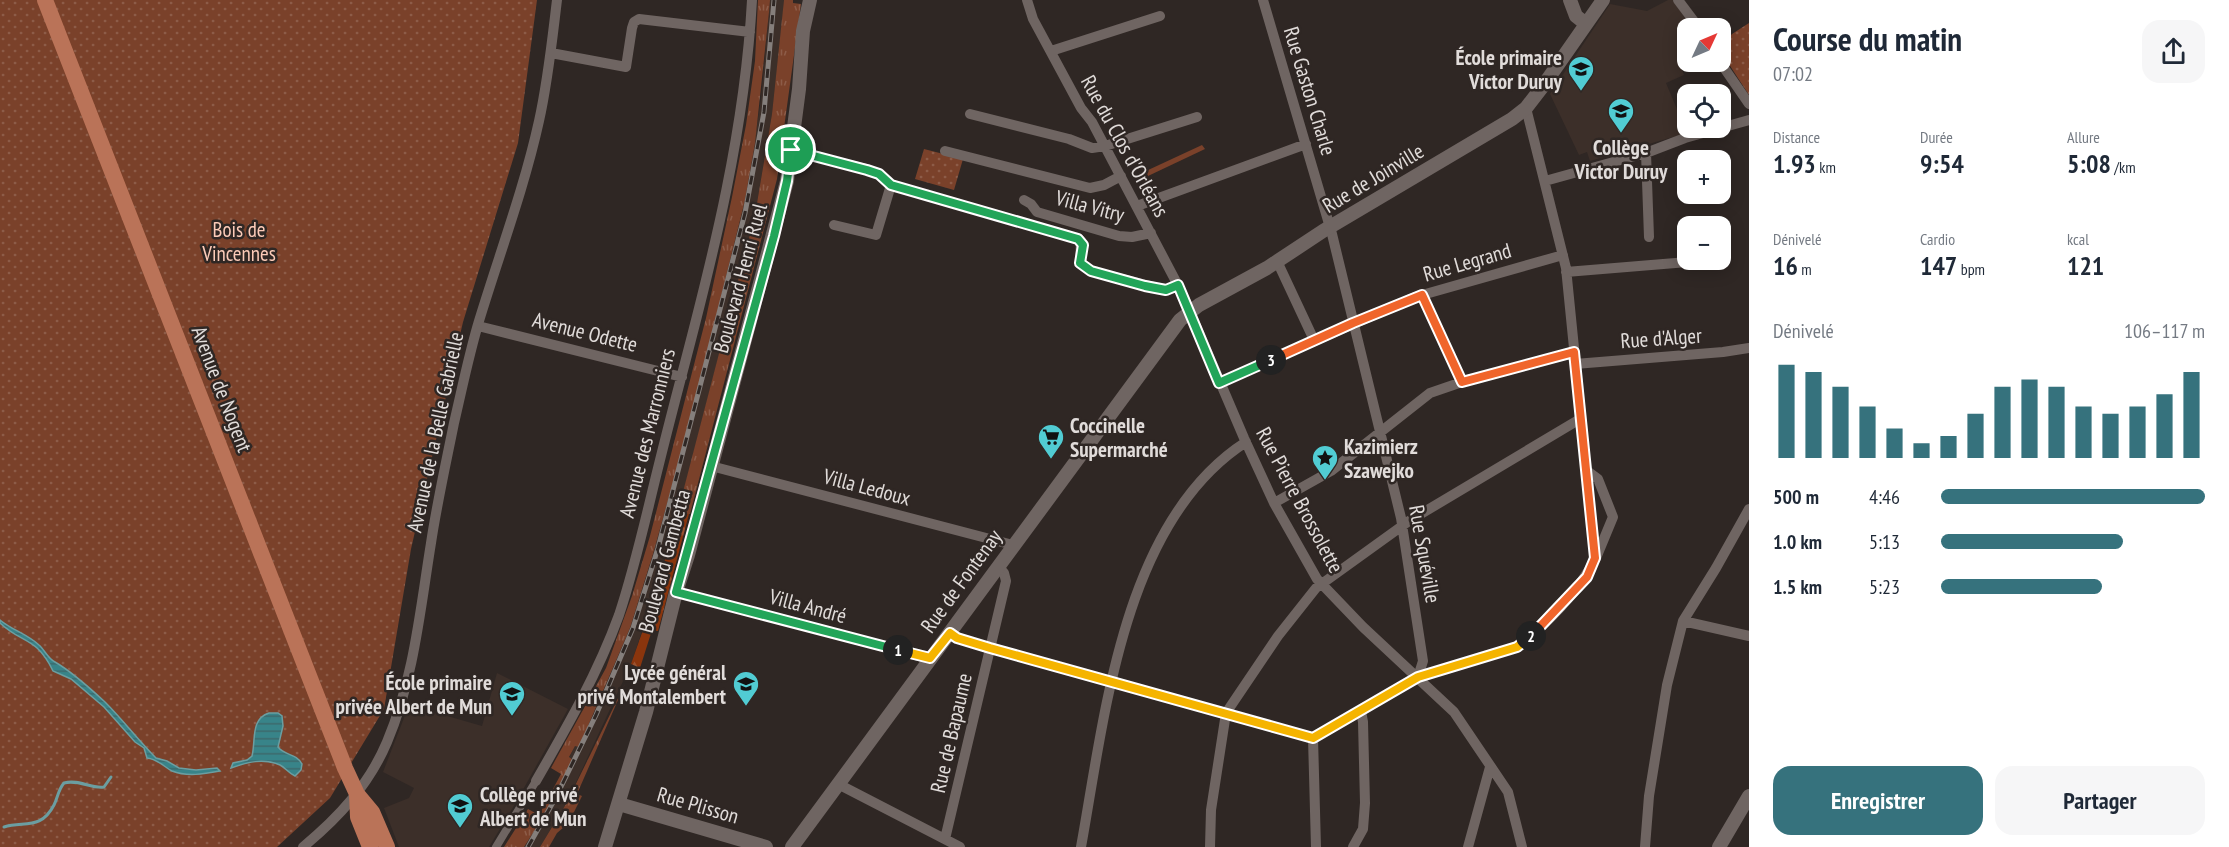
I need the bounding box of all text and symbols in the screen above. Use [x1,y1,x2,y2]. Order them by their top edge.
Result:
text: Course du matin [1773,17,1962,60]
north arrow [1677,18,1731,72]
map controls [1677,18,1731,270]
button: share [2142,20,2205,83]
street label: Rue Gaston Charle [1278,23,1342,159]
place label: École primaire Victor Duruy [1455,44,1563,95]
school or university icon: École primaire Victor Duruy [1566,54,1596,92]
text: 07:02 [1773,61,1813,87]
street label: Rue du Clos d'Orléans [1075,70,1175,222]
button: locate [1677,84,1731,138]
school or university icon: Collège Victor Duruy [1606,96,1636,134]
pin [765,124,816,175]
text: Distance [1773,127,1820,147]
text: Durée [1920,127,1953,147]
text: Allure [2067,127,2100,147]
icon: arrive [774,133,807,166]
place label: Collège Victor Duruy [1573,134,1668,185]
street label: Rue de Joinville [1317,137,1429,219]
text: 1.93 [1773,147,1816,180]
text: 9:54 [1920,147,1964,180]
text: 5:08 [2067,147,2111,180]
button: + [1677,150,1731,204]
text: km [1816,157,1836,177]
text: /km [2111,157,2136,177]
street label: Villa Vitry [1052,184,1127,228]
street label: Boulevard Henri Ruel [707,200,773,356]
park label: Bois de Vincennes [201,216,276,267]
button: − [1677,216,1731,270]
text: Dénivelé [1773,229,1822,249]
text: Cardio [1920,229,1955,249]
text: kcal [2067,229,2089,249]
street label: Rue Legrand [1420,237,1514,287]
text: 16 [1773,249,1798,282]
text: 147 [1920,249,1957,282]
text: 121 [2067,249,2104,282]
text: m [1798,259,1812,279]
text: bpm [1957,259,1985,279]
street label: Avenue Odette [530,306,640,358]
text: Dénivelé [1773,318,1834,344]
text: 106–117 m [2124,318,2205,344]
street label: Avenue de Nogent [186,322,258,456]
street label: Rue d'Alger [1619,322,1703,354]
street label: Avenue de la Belle Gabrielle [401,329,469,535]
street label: Avenue des Marronniers [613,345,681,521]
pin: 3 [1256,345,1286,375]
text: 3 [1267,350,1275,370]
place label: Coccinelle Supermarché [1070,412,1168,463]
supermarket icon: Coccinelle Supermarché [1036,422,1066,460]
street label: Rue Pierre Brossolette [1250,422,1350,578]
place label: Kazimierz Szawejko [1344,433,1418,484]
place icon: Kazimierz Szawejko [1310,443,1340,481]
street label: Villa Ledoux [819,462,914,512]
text: 500 m [1773,484,1819,510]
text: 4:46 [1869,484,1900,510]
street label: Boulevard Gambetta [632,486,696,636]
street label: Rue Squéville [1403,503,1447,605]
street label: Rue de Fontenay [914,524,1008,638]
text: 1.0 km [1773,529,1822,555]
text: 5:13 [1869,529,1900,555]
text: 1.5 km [1773,574,1822,600]
text: 5:23 [1869,574,1900,600]
street label: Villa André [765,582,850,629]
pin: 2 [1516,621,1546,651]
text: 2 [1527,626,1535,646]
pin: 1 [883,635,913,665]
text: 1 [894,640,902,660]
place label: Lycée général privé Montalembert [578,659,727,710]
place label: École primaire privée Albert de Mun [336,669,492,720]
school or university icon: Lycée général privé Montalembert [731,669,761,707]
street label: Rue de Bapaume [924,671,978,795]
school or university icon: École primaire privée Albert de Mun [497,679,527,717]
button: Enregistrer [1773,766,1983,835]
button: Partager [1995,766,2205,835]
street label: Rue Plisson [654,780,742,830]
place label: Collège privé Albert de Mun [479,781,586,832]
school or university icon: Collège privé Albert de Mun [445,791,475,829]

